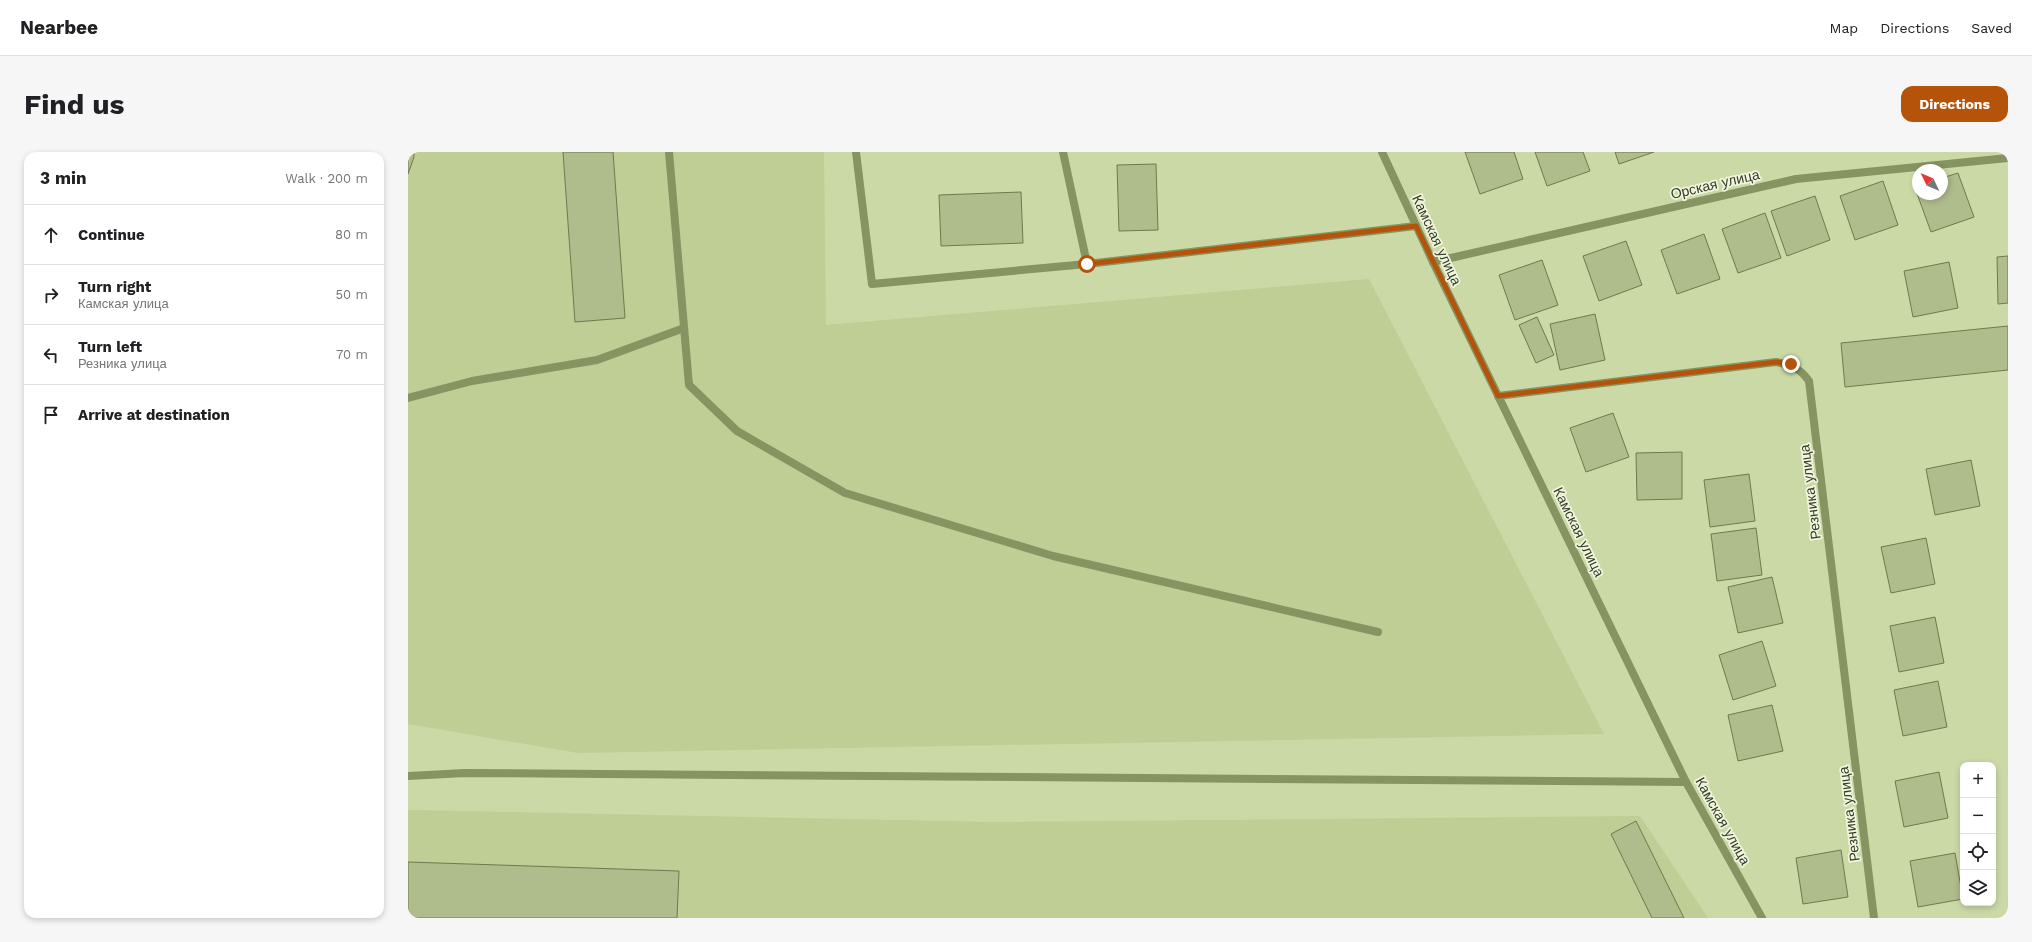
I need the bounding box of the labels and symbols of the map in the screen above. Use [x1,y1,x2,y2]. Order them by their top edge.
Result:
north arrow [1912,164,1948,200]
street label: Орская улица [1669,166,1761,202]
street label: Камская улица [1409,192,1465,288]
route start [1078,255,1096,273]
route end [1782,355,1800,373]
street label: Резника улица [1796,443,1824,540]
street label: Камская улица [1550,485,1608,580]
street label: Резника улица [1835,765,1863,862]
street label: Камская улица [1692,774,1754,868]

